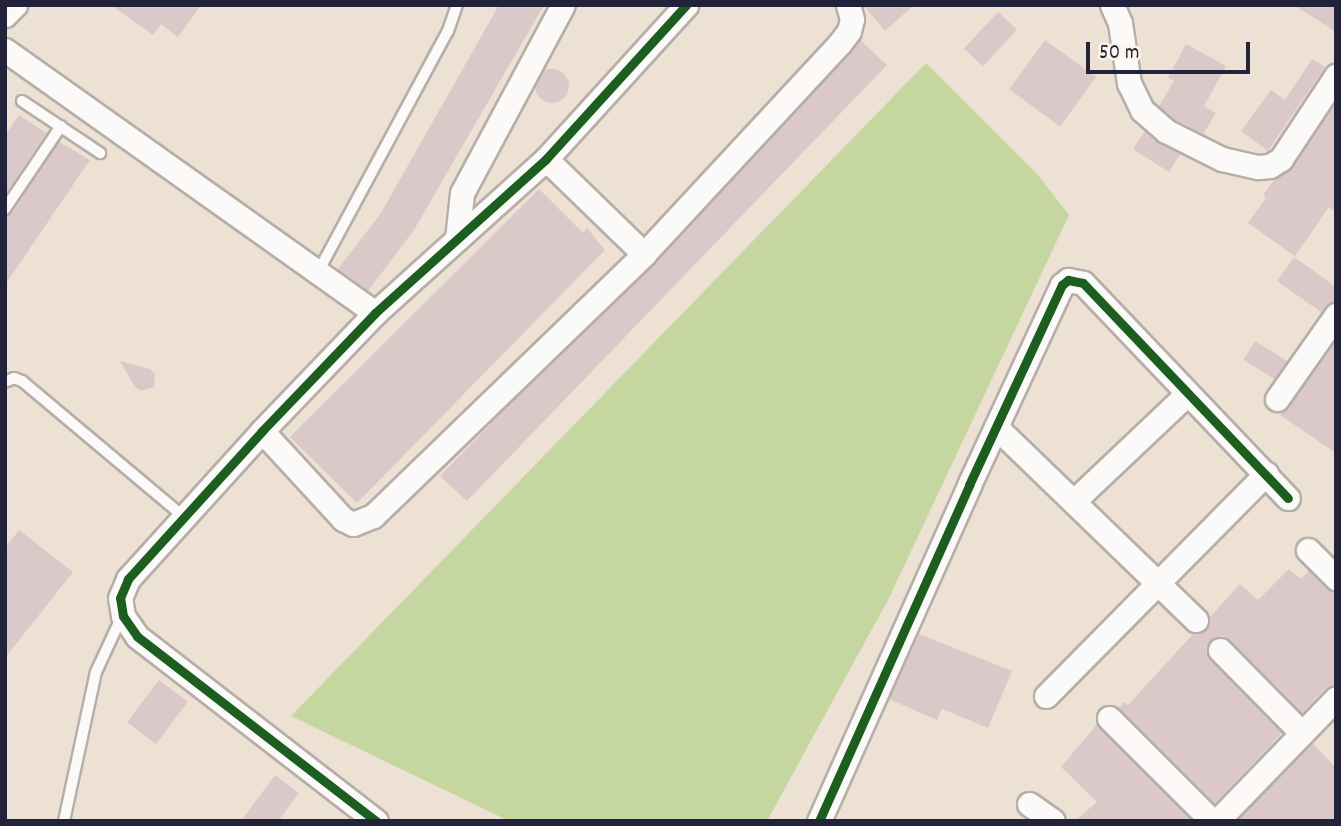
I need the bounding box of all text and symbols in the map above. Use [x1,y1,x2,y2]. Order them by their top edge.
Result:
scale bar [1089,28,1254,72]
text: 50 m [1099,39,1139,69]

